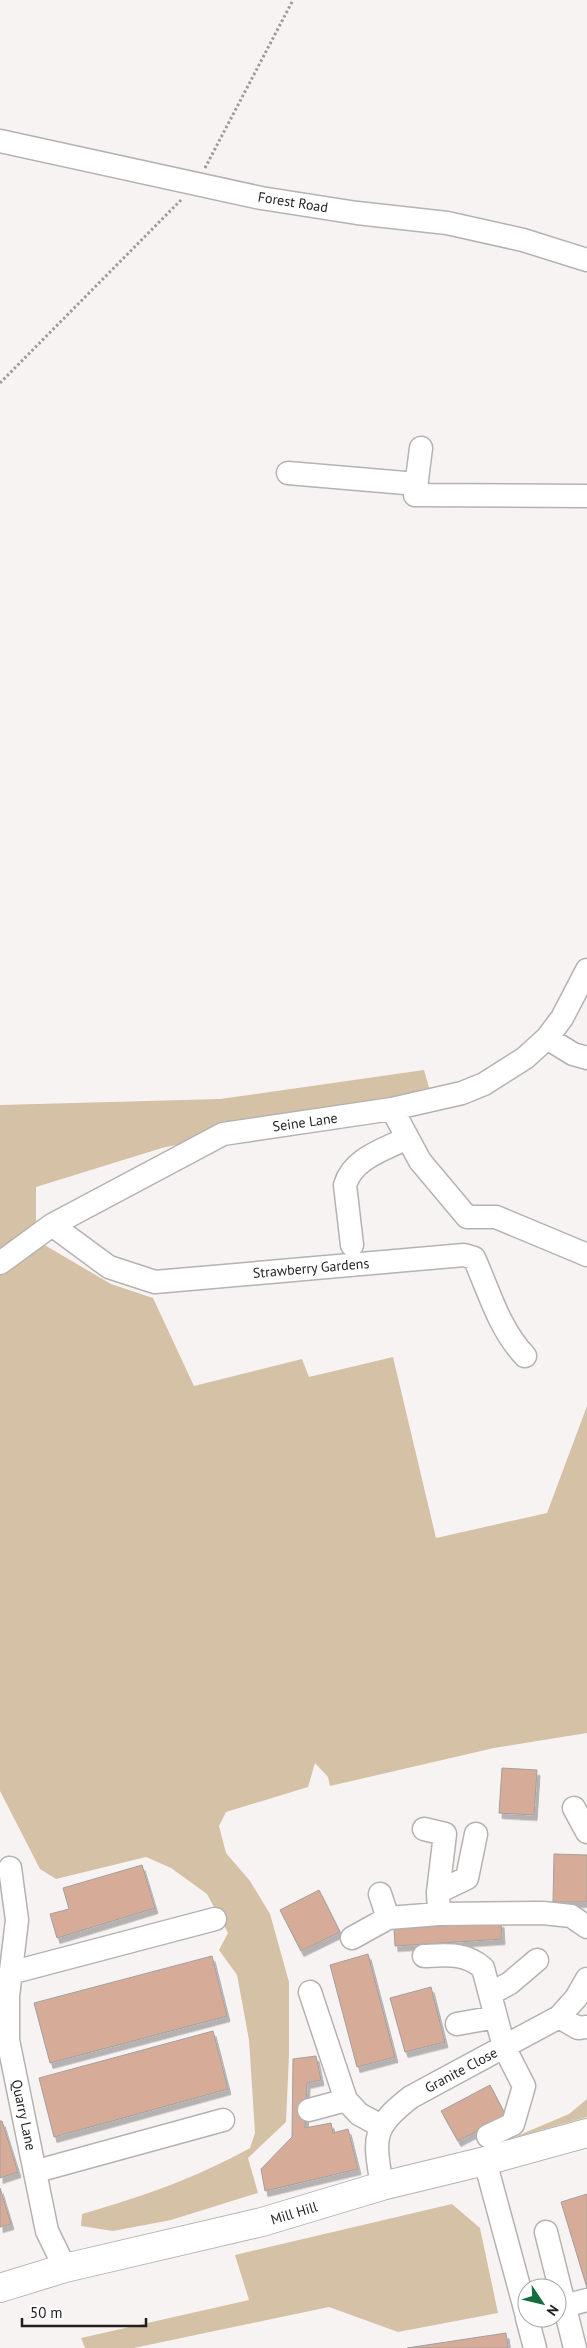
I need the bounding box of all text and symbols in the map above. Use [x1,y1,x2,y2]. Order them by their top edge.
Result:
street label: Forest Road [257,188,329,216]
street label: Seine Lane [271,1109,339,1135]
street label: Strawberry Gardens [252,1254,370,1282]
street label: Granite Close [422,2043,500,2097]
street label: Quarry Lane [8,2078,40,2152]
street label: Mill Hill [268,2197,320,2229]
north arrow [517,2278,567,2328]
scale bar [22,2296,146,2328]
text: N [543,2302,563,2319]
text: 50 m [30,2303,63,2322]

